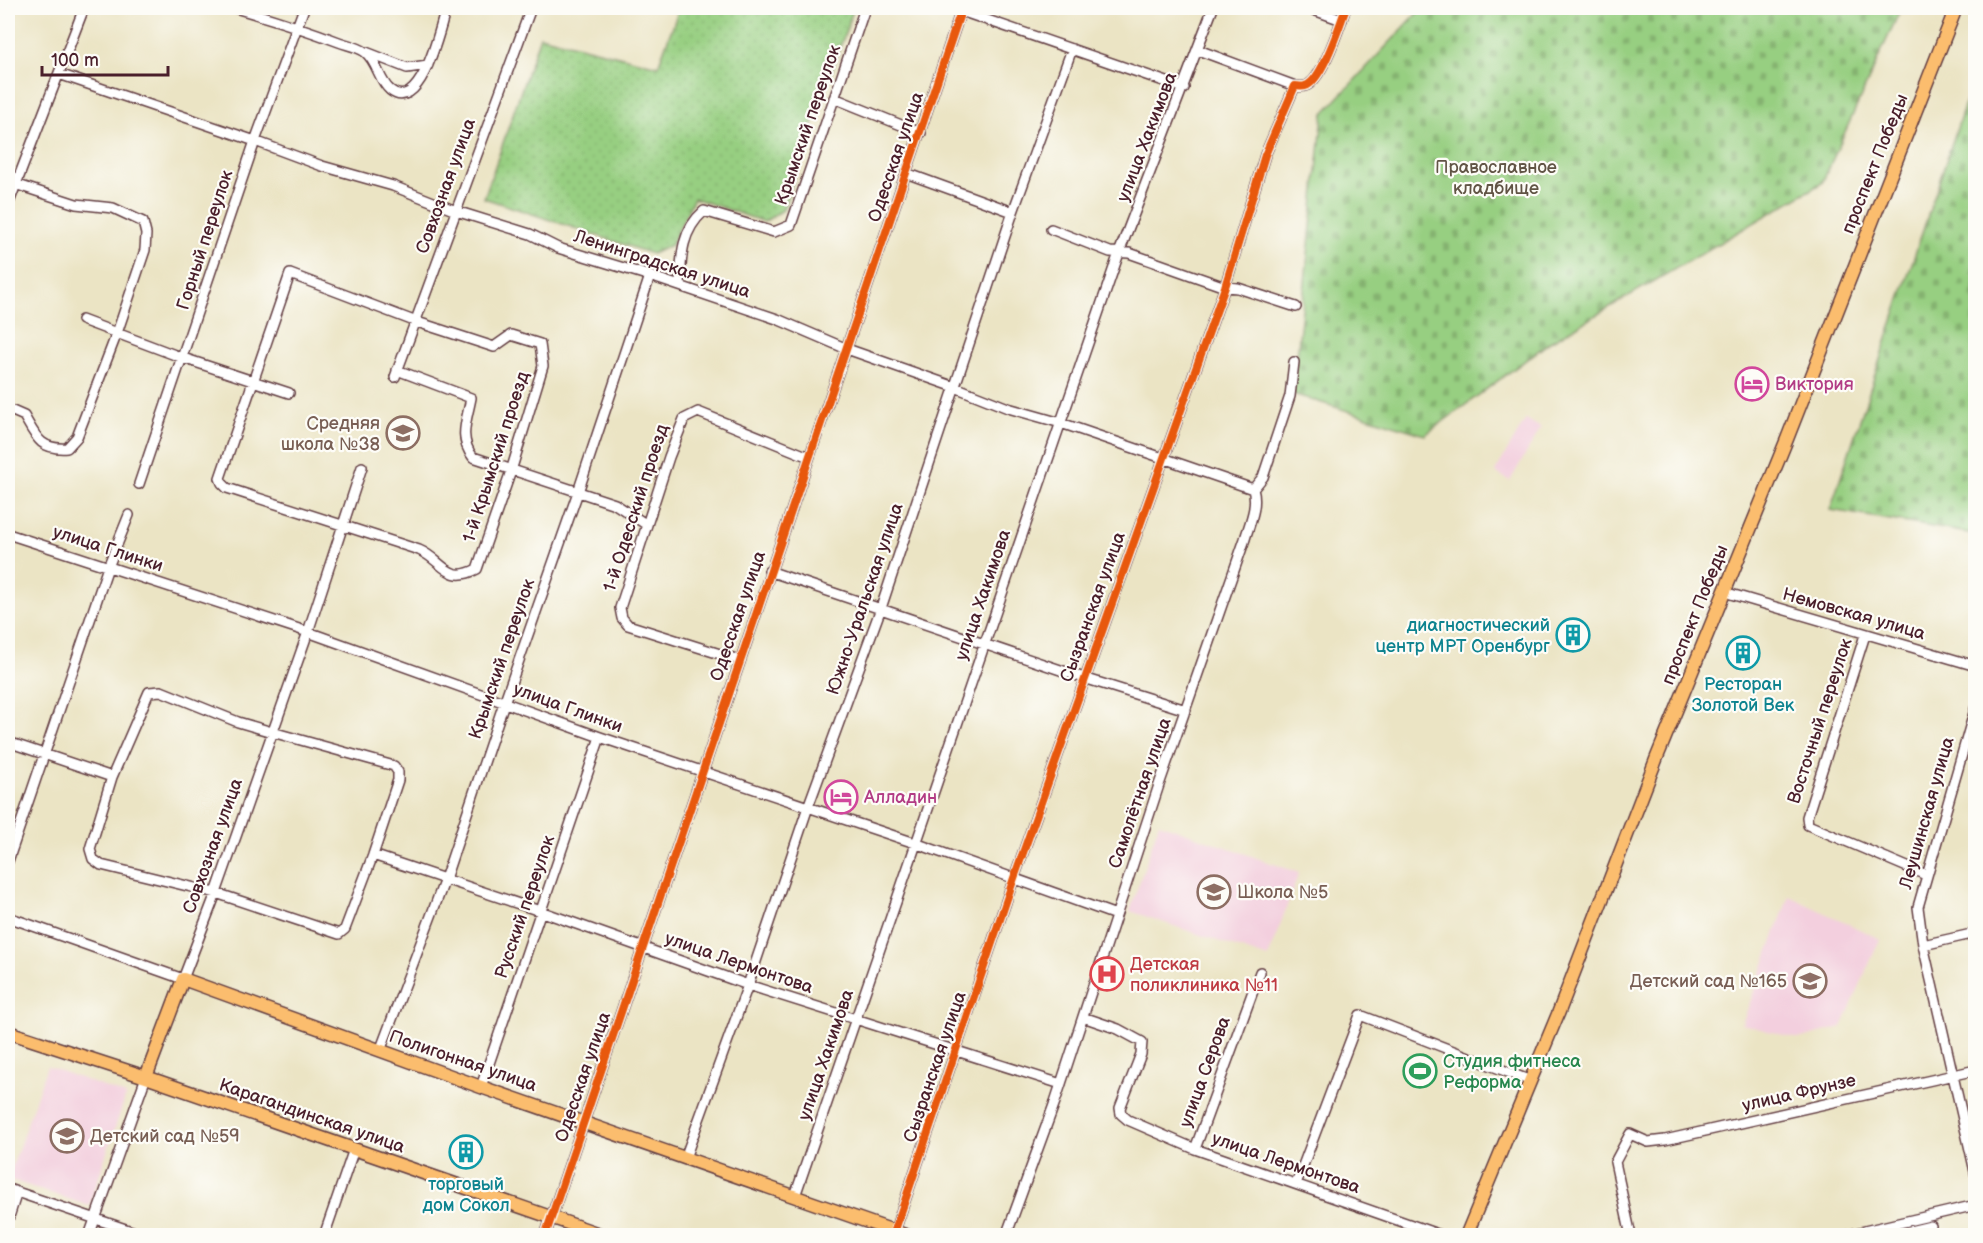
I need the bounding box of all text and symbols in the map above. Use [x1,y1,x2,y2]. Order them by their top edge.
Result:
scale bar [42,39,168,77]
street label: Крымский переулок [771,42,845,208]
text: 100 m [51,50,99,71]
street label: улица Хакимова [1113,69,1182,205]
street label: Одесская улица [864,89,928,225]
street label: проспект Победы [1837,91,1913,237]
street label: Совхозная улица [412,115,480,256]
park label: Православное кладбище [1435,157,1557,199]
street label: Горный переулок [172,167,238,313]
street label: Ленинградская улица [570,225,753,303]
hotel icon: Виктория [1734,366,1770,402]
street label: 1-й Крымский проезд [458,369,534,545]
place label: Виктория [1775,374,1854,395]
place label: Средняя школа №38 [281,413,380,455]
school or university icon: Средняя школа №38 [385,415,421,451]
street label: 1-й Одесский проезд [599,422,673,594]
street label: Южно-Уральская улица [822,500,908,698]
street label: улица Глинки [50,521,166,577]
street label: улица Хакимова [951,526,1015,663]
street label: Сызранская улица [1056,529,1130,685]
street label: проспект Победы [1657,542,1733,688]
street label: Одесская улица [706,548,770,684]
street label: Крымский переулок [465,576,539,742]
street label: Немовская улица [1780,584,1928,645]
place label: диагностический центр МРТ Оренбург [1375,615,1550,657]
building icon: диагностический центр МРТ Оренбург [1555,617,1591,653]
building icon: Ресторан Золотой Век [1725,635,1761,671]
street label: Восточный переулок [1783,635,1857,806]
place label: Ресторан Золотой Век [1692,674,1795,716]
street label: улица Глинки [511,679,625,737]
street label: Самолётная улица [1104,715,1176,871]
street label: Леушинская улица [1895,734,1959,892]
street label: Совхозная улица [179,775,247,916]
hotel icon: Алладин [823,779,859,815]
place label: Алладин [863,787,937,808]
street label: Русский переулок [491,832,560,981]
school or university icon: Школа №5 [1196,874,1232,910]
place label: Школа №5 [1237,882,1328,903]
street label: улица Лермонтова [662,928,816,998]
place label: Детская поликлиника №11 [1130,954,1278,996]
hospital icon: Детская поликлиника №11 [1089,956,1125,992]
school or university icon: Детский сад №165 [1792,963,1828,999]
place label: Детский сад №165 [1630,971,1787,992]
street label: улица Хакимова [794,986,858,1123]
street label: Сызранская улица [899,988,971,1145]
street label: Одесская улица [551,1009,615,1145]
street label: улица Серова [1175,1013,1235,1130]
street label: Полигонная улица [386,1026,540,1096]
place label: Студия фитнеса Реформа [1443,1051,1581,1093]
sports icon: Студия фитнеса Реформа [1402,1053,1438,1089]
street label: улица Фрунзе [1740,1070,1858,1116]
street label: Карагандинская улица [216,1074,408,1158]
school or university icon: Детский сад №59 [49,1118,85,1154]
place label: Детский сад №59 [90,1126,240,1147]
street label: улица Лермонтова [1209,1128,1363,1198]
building icon: торговый дом Сокол [448,1134,484,1170]
place label: торговый дом Сокол [422,1174,510,1216]

